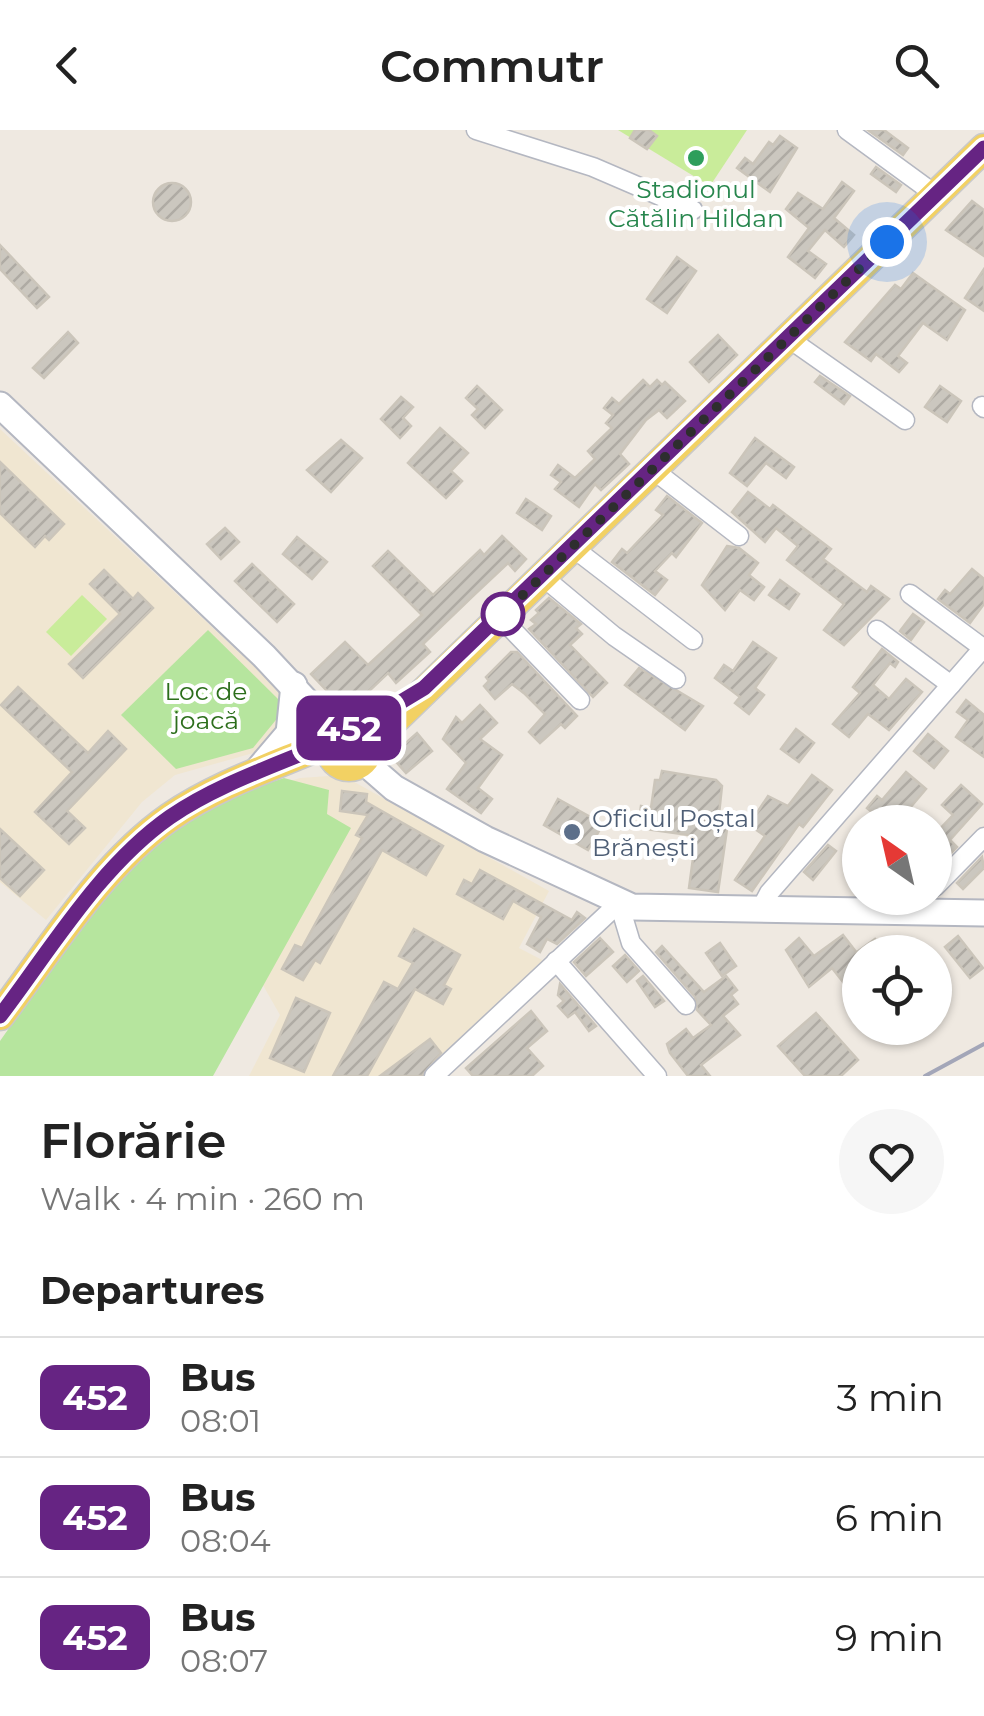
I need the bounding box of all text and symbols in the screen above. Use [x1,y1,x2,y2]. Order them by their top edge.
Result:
icon: back [40,38,95,93]
text: Commutr [380,38,604,93]
icon: search [889,38,944,93]
marker: Stadionul Cătălin Hildan [685,147,707,169]
place label: Stadionul Cătălin Hildan [608,174,784,233]
your location [862,217,912,267]
unlabelled marker [482,593,524,635]
park label: Loc de joacă [165,676,247,735]
line badge: 452 [292,696,406,760]
text: 452 [316,707,382,750]
place label: Oficiul Poștal Brănești [592,803,756,862]
north arrow [842,805,952,915]
map controls [842,805,952,1045]
marker: Oficiul Poștal Brănești [561,821,583,843]
button: locate [842,935,952,1045]
button: heart [839,1109,944,1214]
text: Florărie [40,1112,226,1170]
text: Walk · 4 min · 260 m [40,1179,365,1218]
text: Departures [40,1267,264,1314]
text: Bus [180,1354,255,1401]
text: 3 min [836,1374,944,1421]
text: 452 [62,1376,128,1419]
text: 08:01 [180,1401,261,1440]
text: Bus [180,1474,255,1521]
text: 6 min [835,1494,944,1541]
text: 452 [62,1496,128,1539]
text: 08:04 [180,1521,271,1560]
text: Bus [180,1594,255,1641]
text: 9 min [835,1614,944,1661]
text: 452 [62,1616,128,1659]
text: 08:07 [180,1641,268,1680]

